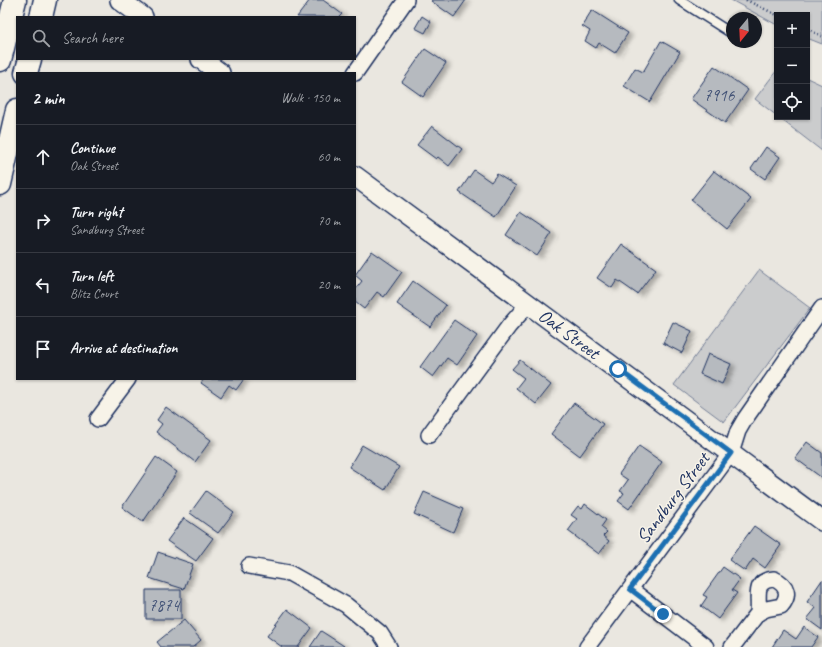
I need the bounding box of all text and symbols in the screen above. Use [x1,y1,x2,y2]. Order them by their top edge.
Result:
north arrow [726,12,762,48]
map controls [774,12,810,120]
button: + [774,12,810,48]
search box [16,16,356,60]
icon: search [30,27,52,49]
text: Search here [62,29,123,48]
button: − [774,48,810,84]
button: locate [774,84,810,120]
house number: 7916 [704,85,736,106]
text: 2 min [32,88,65,109]
text: Walk · 150 m [281,90,340,106]
text: Continue [70,139,115,158]
icon: ahead [32,146,54,168]
text: 60 m [318,149,340,165]
text: Oak Street [70,158,118,174]
text: Turn right [70,203,123,222]
icon: right [32,210,54,232]
text: 70 m [318,213,340,229]
text: Sandburg Street [70,222,144,238]
text: Turn left [70,267,113,286]
icon: left [32,274,54,296]
text: 20 m [318,277,340,293]
text: Blitz Court [70,286,118,302]
street label: Oak Street [534,304,606,366]
icon: arrive [32,338,54,360]
text: Arrive at destination [70,339,177,358]
route start [609,360,627,378]
street label: Sandburg Street [631,446,716,548]
house number: 7874 [149,595,182,616]
route end [654,605,672,623]

